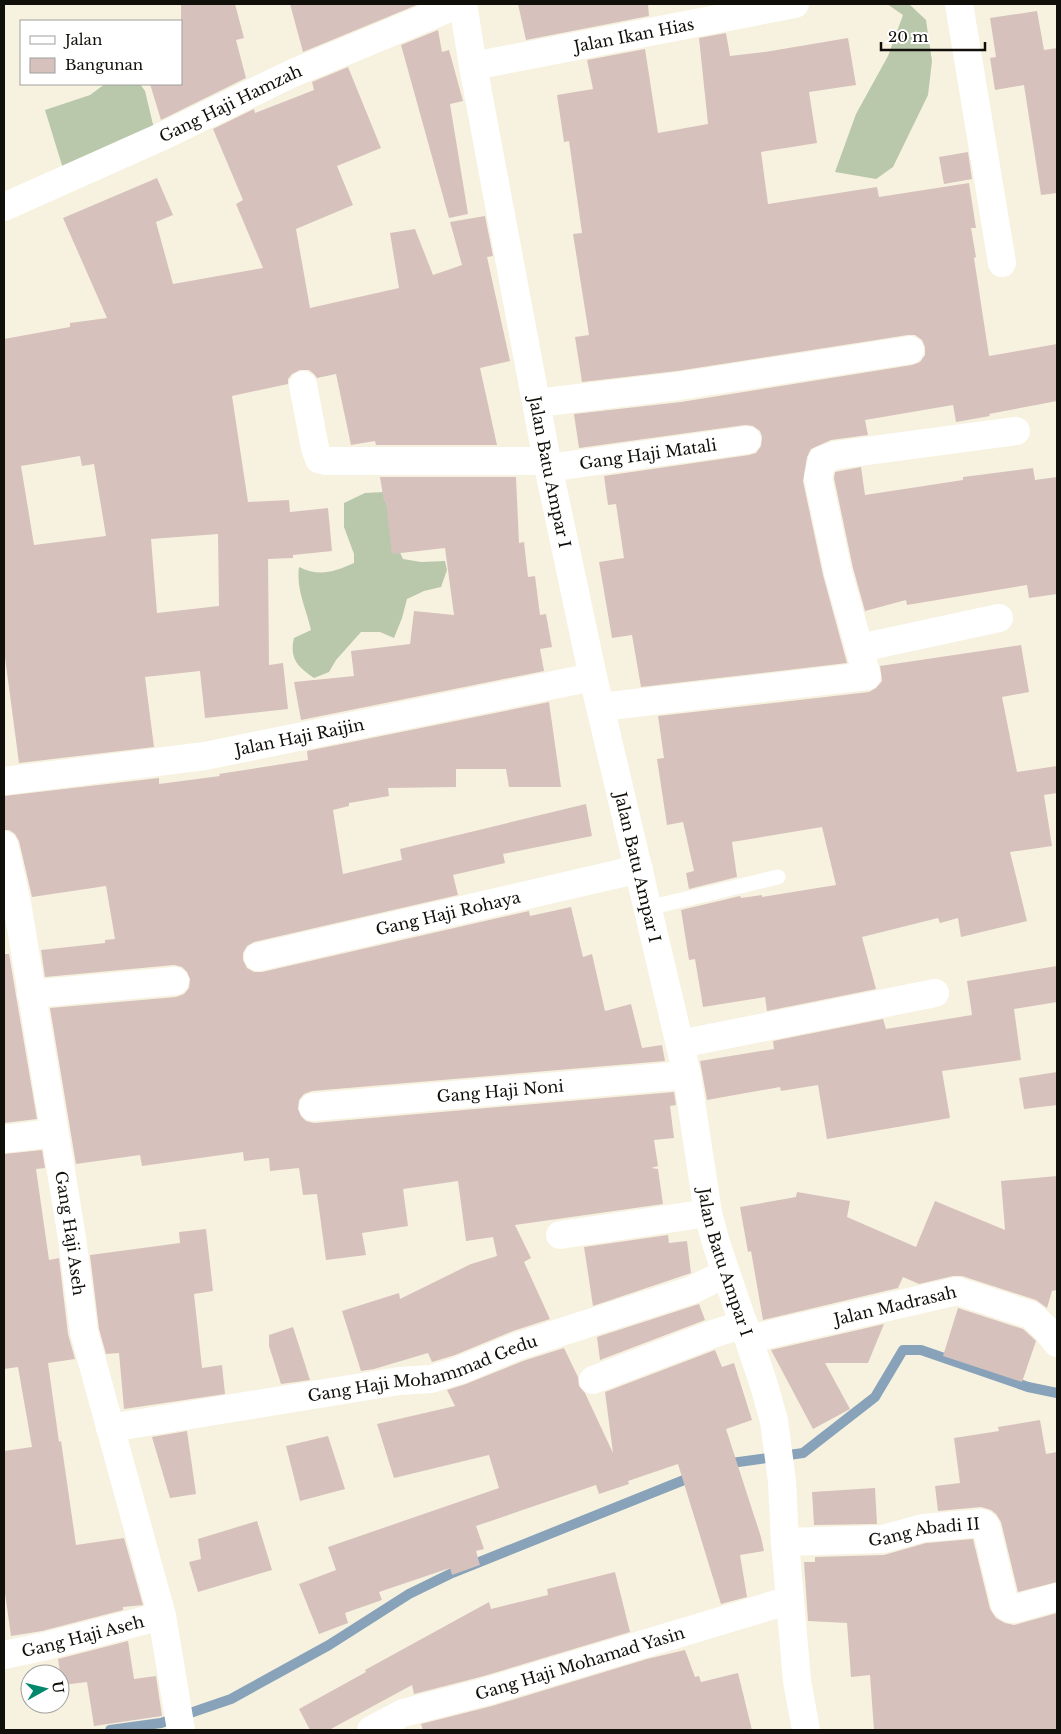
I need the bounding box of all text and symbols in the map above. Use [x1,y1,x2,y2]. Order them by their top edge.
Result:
street label: Jalan Ikan Hias [570,14,696,57]
legend [20,20,182,85]
scale bar [881,20,985,52]
text: 20 m [888,27,928,46]
text: Jalan [63,30,102,49]
text: Bangunan [65,55,143,74]
street label: Gang Haji Hamzah [156,61,305,146]
street label: Jalan Batu Ampar I [525,393,575,549]
street label: Gang Haji Matali [578,434,718,473]
street label: Jalan Haji Raijin [231,714,366,760]
street label: Jalan Batu Ampar I [610,788,665,944]
street label: Gang Haji Rohaya [374,887,522,940]
street label: Gang Haji Noni [436,1076,565,1106]
street label: Gang Haji Aseh [51,1170,89,1297]
street label: Jalan Batu Ampar I [694,1185,757,1339]
street label: Jalan Madrasah [830,1281,958,1330]
street label: Gang Haji Mohammad Gedu [306,1330,540,1406]
street label: Gang Abadi II [868,1513,981,1549]
street label: Gang Haji Aseh [20,1611,146,1661]
street label: Gang Haji Mohamad Yasin [473,1622,687,1704]
north arrow [20,1664,70,1714]
text: U [48,1680,68,1695]

